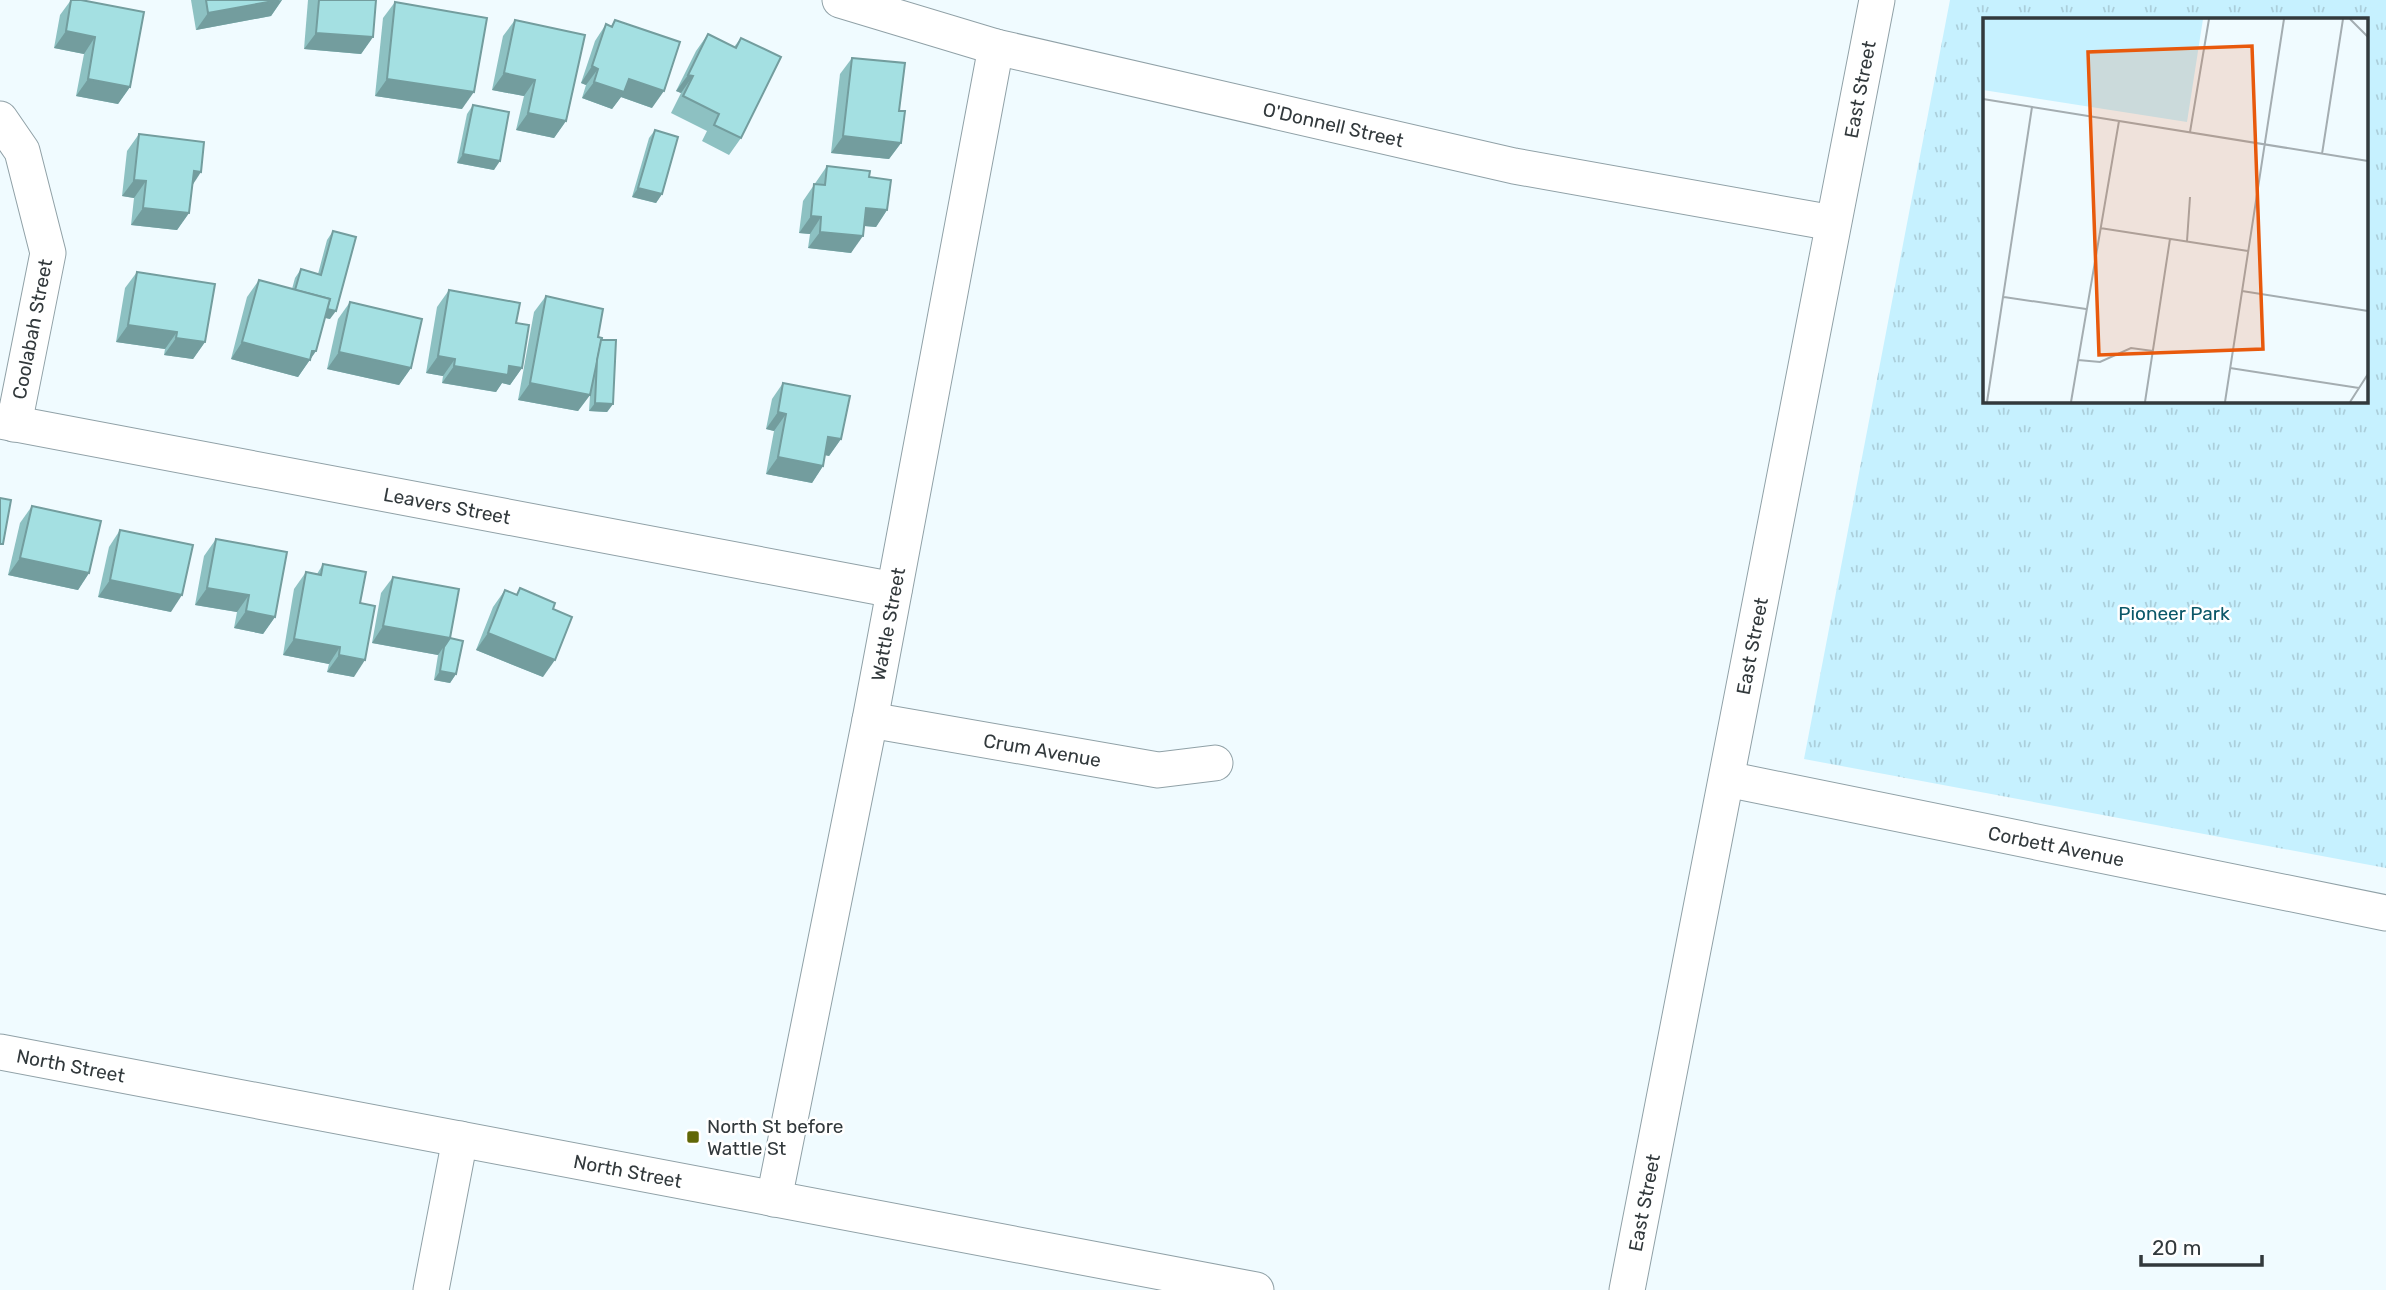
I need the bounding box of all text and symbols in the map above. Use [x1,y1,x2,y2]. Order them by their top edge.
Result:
inset map [1983,18,2368,402]
street label: East Street [1839,38,1881,140]
street label: O'Donnell Street [1261,98,1406,152]
street label: Coolabah Street [8,256,57,401]
street label: Leavers Street [382,483,513,529]
street label: Wattle Street [867,565,910,683]
street label: East Street [1732,595,1773,697]
park label: Pioneer Park [2118,602,2230,625]
street label: Crum Avenue [982,729,1103,772]
street label: Corbett Avenue [1986,821,2126,871]
street label: North Street [14,1044,127,1088]
place label: North St before Wattle St [707,1115,843,1160]
marker: North St before Wattle St [685,1129,701,1145]
street label: North Street [572,1150,684,1193]
street label: East Street [1624,1151,1665,1253]
scale bar [2141,1224,2262,1268]
text: 20 m [2152,1235,2201,1260]

